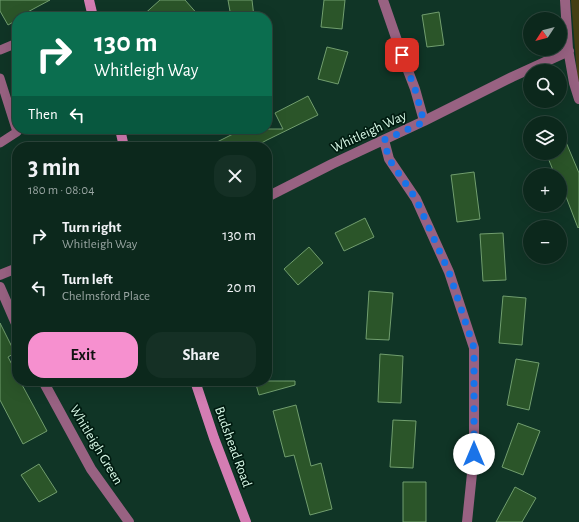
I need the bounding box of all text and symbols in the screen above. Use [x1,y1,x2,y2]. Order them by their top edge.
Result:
north arrow [523,12,567,56]
map controls [523,12,567,264]
icon: right [28,28,80,80]
text: 130 m [94,29,158,57]
pin [385,38,419,72]
icon: arrive [391,44,413,66]
text: Whitleigh Way [94,62,198,80]
button: search [523,64,567,108]
icon: left [66,104,88,126]
text: Then [28,107,58,122]
street label: Whitleigh Way [329,108,409,156]
button: layers [523,116,567,160]
button: close [214,155,256,197]
text: 3 min [28,156,80,180]
button: + [523,168,567,212]
text: 180 m · 08:04 [28,184,94,197]
text: Turn right [62,220,121,235]
button: − [523,220,567,264]
icon: right [28,225,50,247]
text: 130 m [222,228,256,243]
text: Whitleigh Way [62,238,137,251]
text: Turn left [62,272,113,287]
icon: left [28,277,50,299]
text: 20 m [227,280,256,295]
text: Chelmsford Place [62,290,150,303]
button: Exit [28,332,138,378]
button: Share [146,332,256,378]
street label: Whitleigh Green [67,403,125,487]
street label: Budshead Road [212,405,254,489]
position arrow [453,433,495,475]

